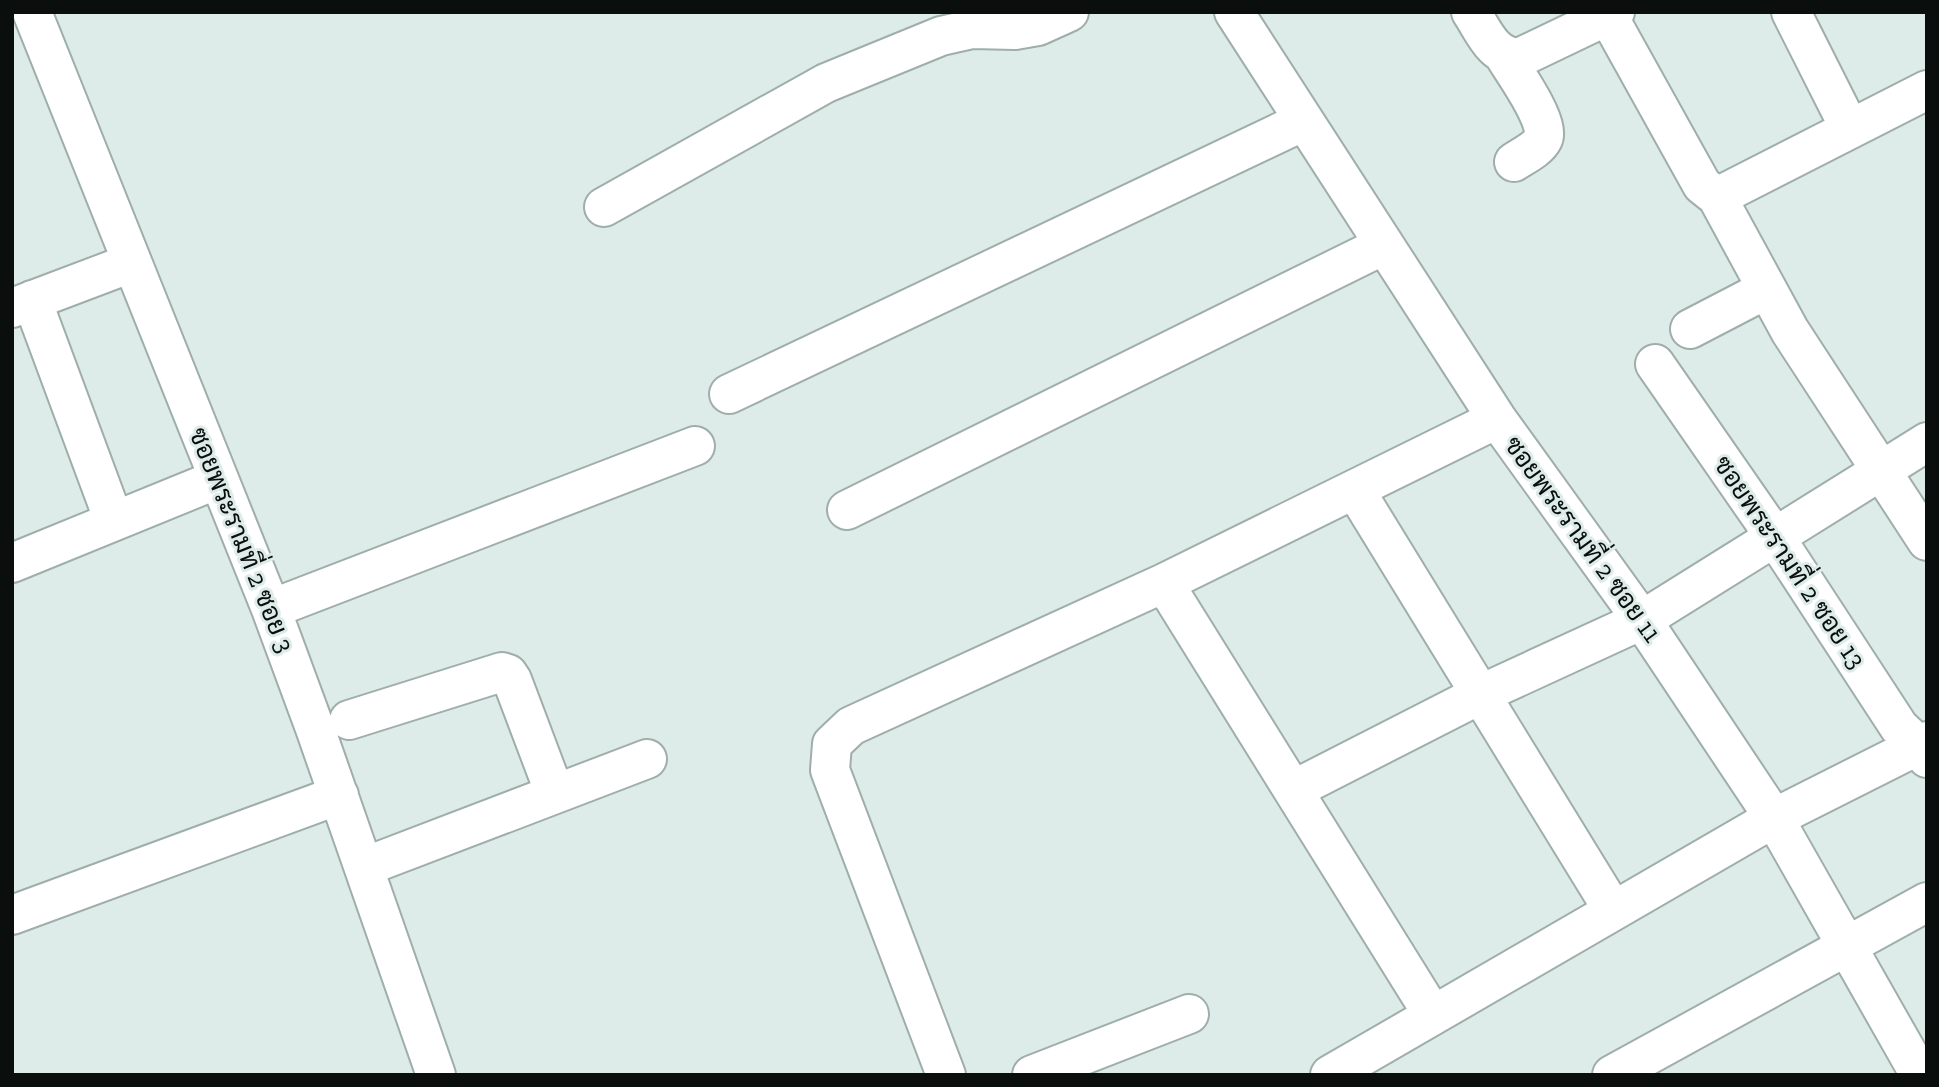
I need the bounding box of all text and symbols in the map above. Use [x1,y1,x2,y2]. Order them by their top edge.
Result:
street label: ซอยพระรามที่ 2 ซอย 3 [182,421,307,657]
street label: ซอยพระรามที่ 2 ซอย 11 [1498,426,1673,648]
street label: ซอยพระรามที่ 2 ซอย 13 [1707,446,1878,674]

